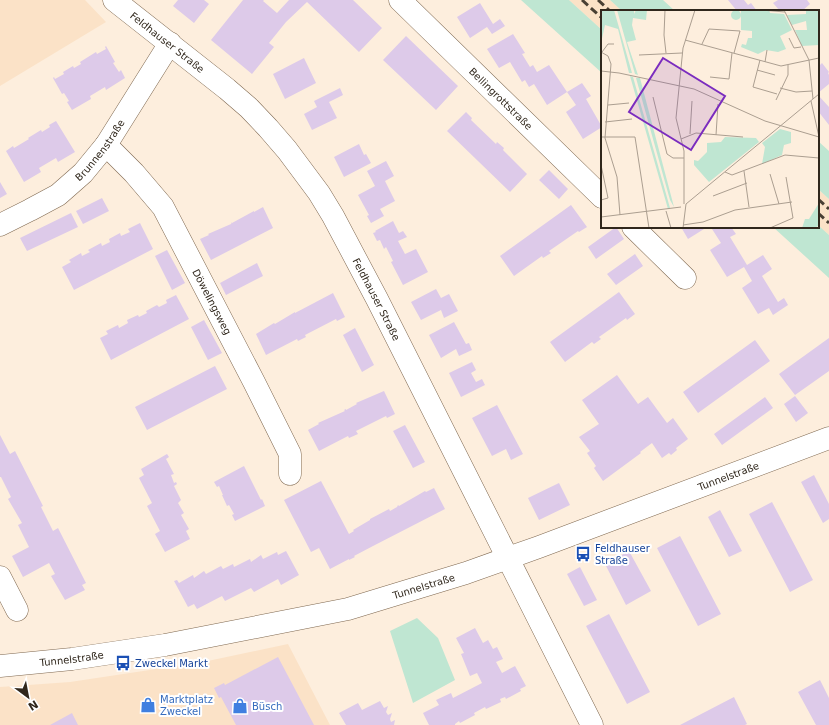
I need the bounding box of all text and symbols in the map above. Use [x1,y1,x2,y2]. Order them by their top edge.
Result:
street label: Feldhauser Straße [128,10,206,75]
inset map [601,10,819,228]
street label: Bellingrottstraße [467,66,534,132]
street label: Brunnenstraße [73,117,127,183]
street label: Feldhauser Straße [350,256,402,342]
street label: Döwelingsweg [190,267,233,337]
street label: Tunnelstraße [695,460,761,493]
place label: Feldhauser Straße [595,543,651,566]
bus stop icon: Feldhauser Straße [574,545,592,563]
street label: Tunnelstraße [390,572,456,601]
street label: Tunnelstraße [38,649,104,668]
bus stop icon: Zweckel Markt [114,654,132,672]
place label: Zweckel Markt [135,658,208,669]
north arrow [8,677,48,717]
place label: Marktplatz Zweckel [160,694,213,717]
shop icon: Marktplatz Zweckel [139,696,157,714]
text: N [26,697,40,713]
shop icon: Büsch [231,697,249,715]
place label: Büsch [252,701,282,712]

